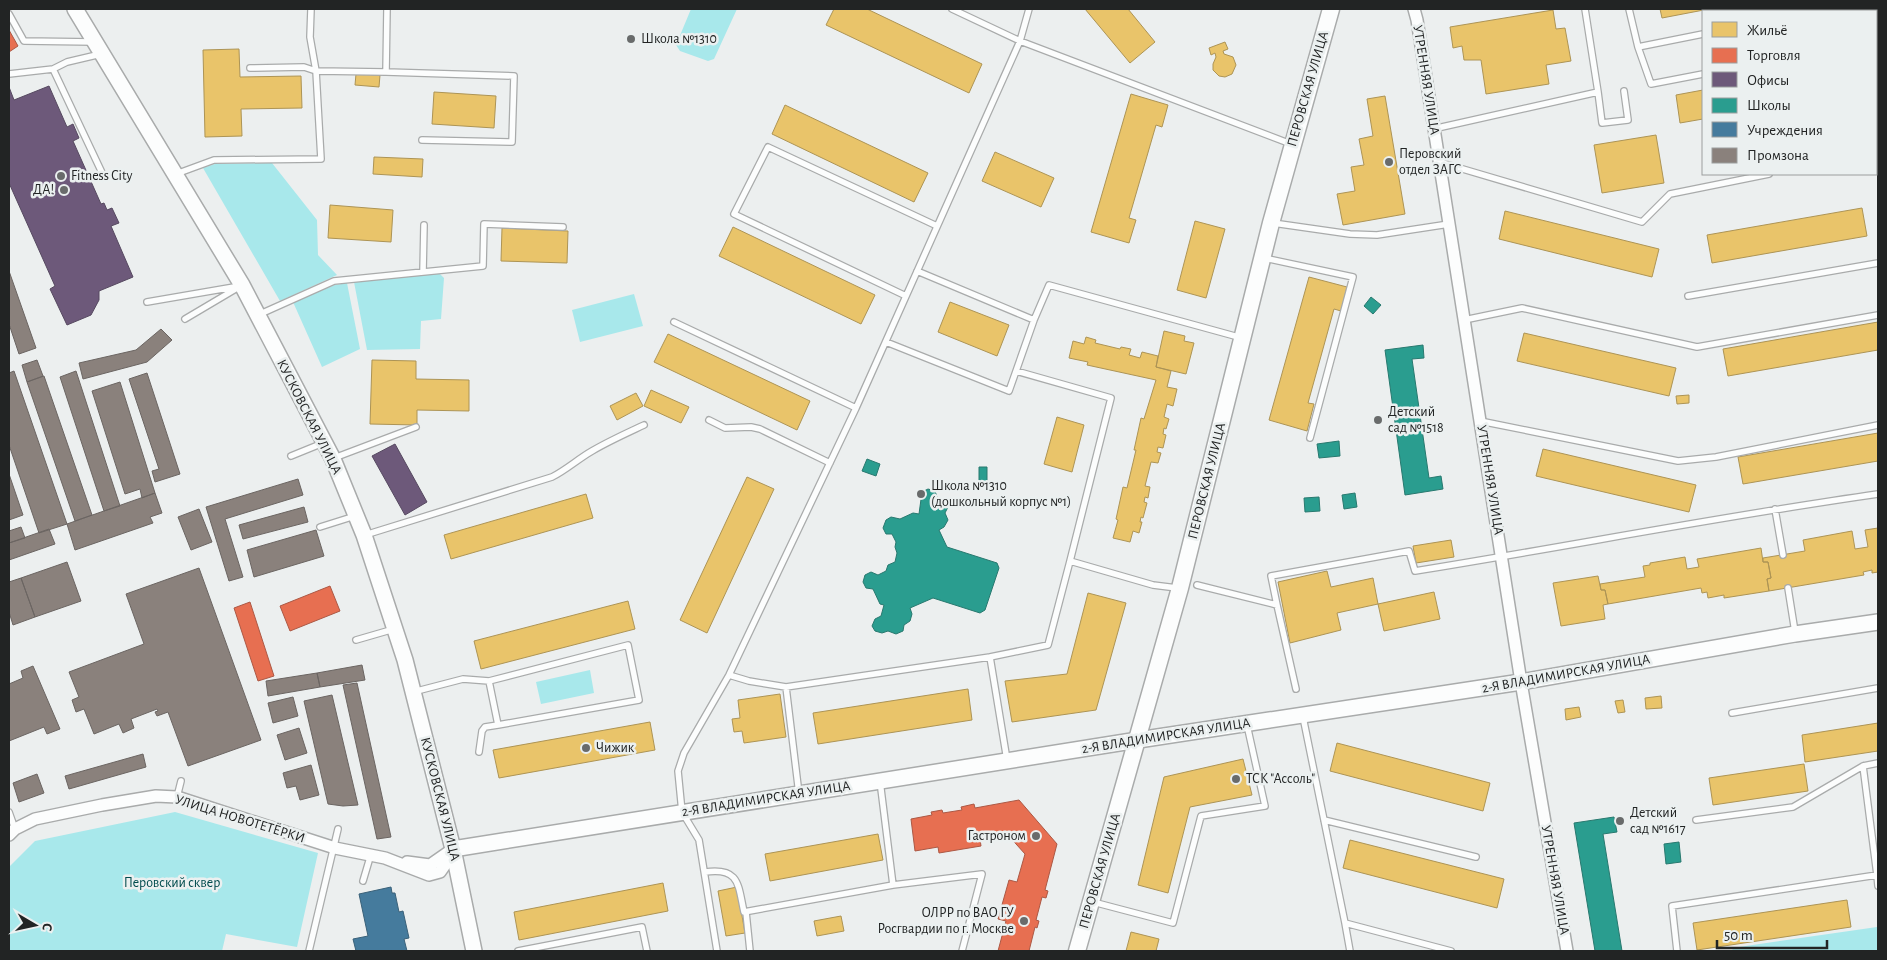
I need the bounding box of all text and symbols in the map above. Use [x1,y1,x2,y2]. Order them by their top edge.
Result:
legend [1702,10,1877,175]
text: Жильё [1747,23,1787,38]
street label: УТРЕННЯЯ УЛИЦА [1410,24,1442,136]
street label: ПЕРОВСКАЯ УЛИЦА [1285,30,1331,148]
place label: Школа №1310 [641,32,717,46]
marker: Школа №1310 [625,33,637,45]
text: Торговля [1747,48,1801,63]
text: Офисы [1747,73,1789,88]
text: Школы [1747,98,1791,113]
text: Учреждения [1747,123,1823,138]
place label: Перовский отдел ЗАГС [1399,147,1462,177]
text: Промзона [1747,148,1809,163]
marker: Перовский отдел ЗАГС [1383,156,1395,168]
place label: Fitness City [71,169,132,183]
marker: Fitness City [55,170,67,182]
place label: ДА! [33,183,54,197]
marker: ДА! [58,184,70,196]
street label: КУСКОВСКАЯ УЛИЦА [274,357,344,477]
place label: Детский сад №1518 [1388,405,1444,435]
marker: Детский сад №1518 [1372,414,1384,426]
street label: ПЕРОВСКАЯ УЛИЦА [1186,421,1228,541]
street label: УТРЕННЯЯ УЛИЦА [1474,424,1506,536]
place label: Школа №1310 (дошкольный корпус №1) [931,479,1071,509]
marker: Школа №1310 (дошкольный корпус №1) [915,488,927,500]
street label: 2-Я ВЛАДИМИРСКАЯ УЛИЦА [1481,652,1651,696]
street label: 2-Я ВЛАДИМИРСКАЯ УЛИЦА [1081,716,1251,756]
street label: КУСКОВСКАЯ УЛИЦА [418,736,462,862]
place label: Чижик [596,741,635,755]
marker: Чижик [580,742,592,754]
place label: ТСК "Ассоль" [1246,772,1315,786]
marker: ТСК "Ассоль" [1230,773,1242,785]
street label: 2-Я ВЛАДИМИРСКАЯ УЛИЦА [681,779,851,819]
street label: УЛИЦА НОВОТЕТЁРКИ [173,791,307,845]
place label: Детский сад №1617 [1630,806,1686,836]
street label: ПЕРОВСКАЯ УЛИЦА [1077,812,1123,930]
marker: Детский сад №1617 [1614,815,1626,827]
street label: УТРЕННЯЯ УЛИЦА [1538,824,1572,936]
place label: Гастроном [968,829,1026,843]
marker: Гастроном [1030,830,1042,842]
park label: Перовский сквер [124,876,220,890]
north arrow [10,900,60,950]
place label: ОЛРР по ВАО ГУ Росгвардии по г. Москве [878,906,1014,936]
marker: ОЛРР по ВАО ГУ Росгвардии по г. Москве [1018,915,1030,927]
scale bar [1717,918,1827,950]
text: С [39,922,54,932]
text: 50 m [1724,928,1753,943]

